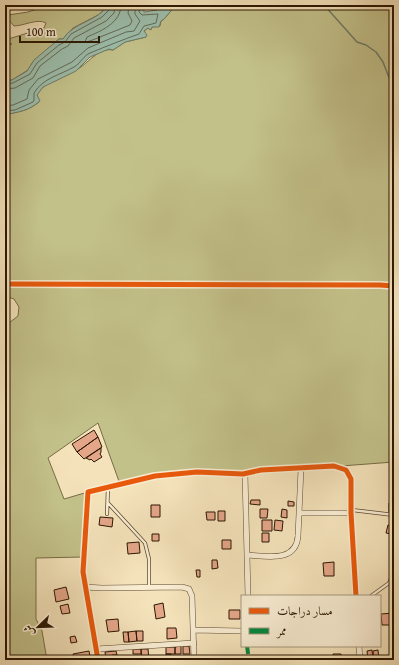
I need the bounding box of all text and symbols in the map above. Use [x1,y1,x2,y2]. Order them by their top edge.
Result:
scale bar [20,18,99,44]
text: 100 m [26,23,56,40]
legend [241,595,381,647]
text: مسار دراجات [277,602,333,619]
north arrow [18,607,58,647]
text: ممر [275,622,287,639]
text: ش [19,623,38,639]

